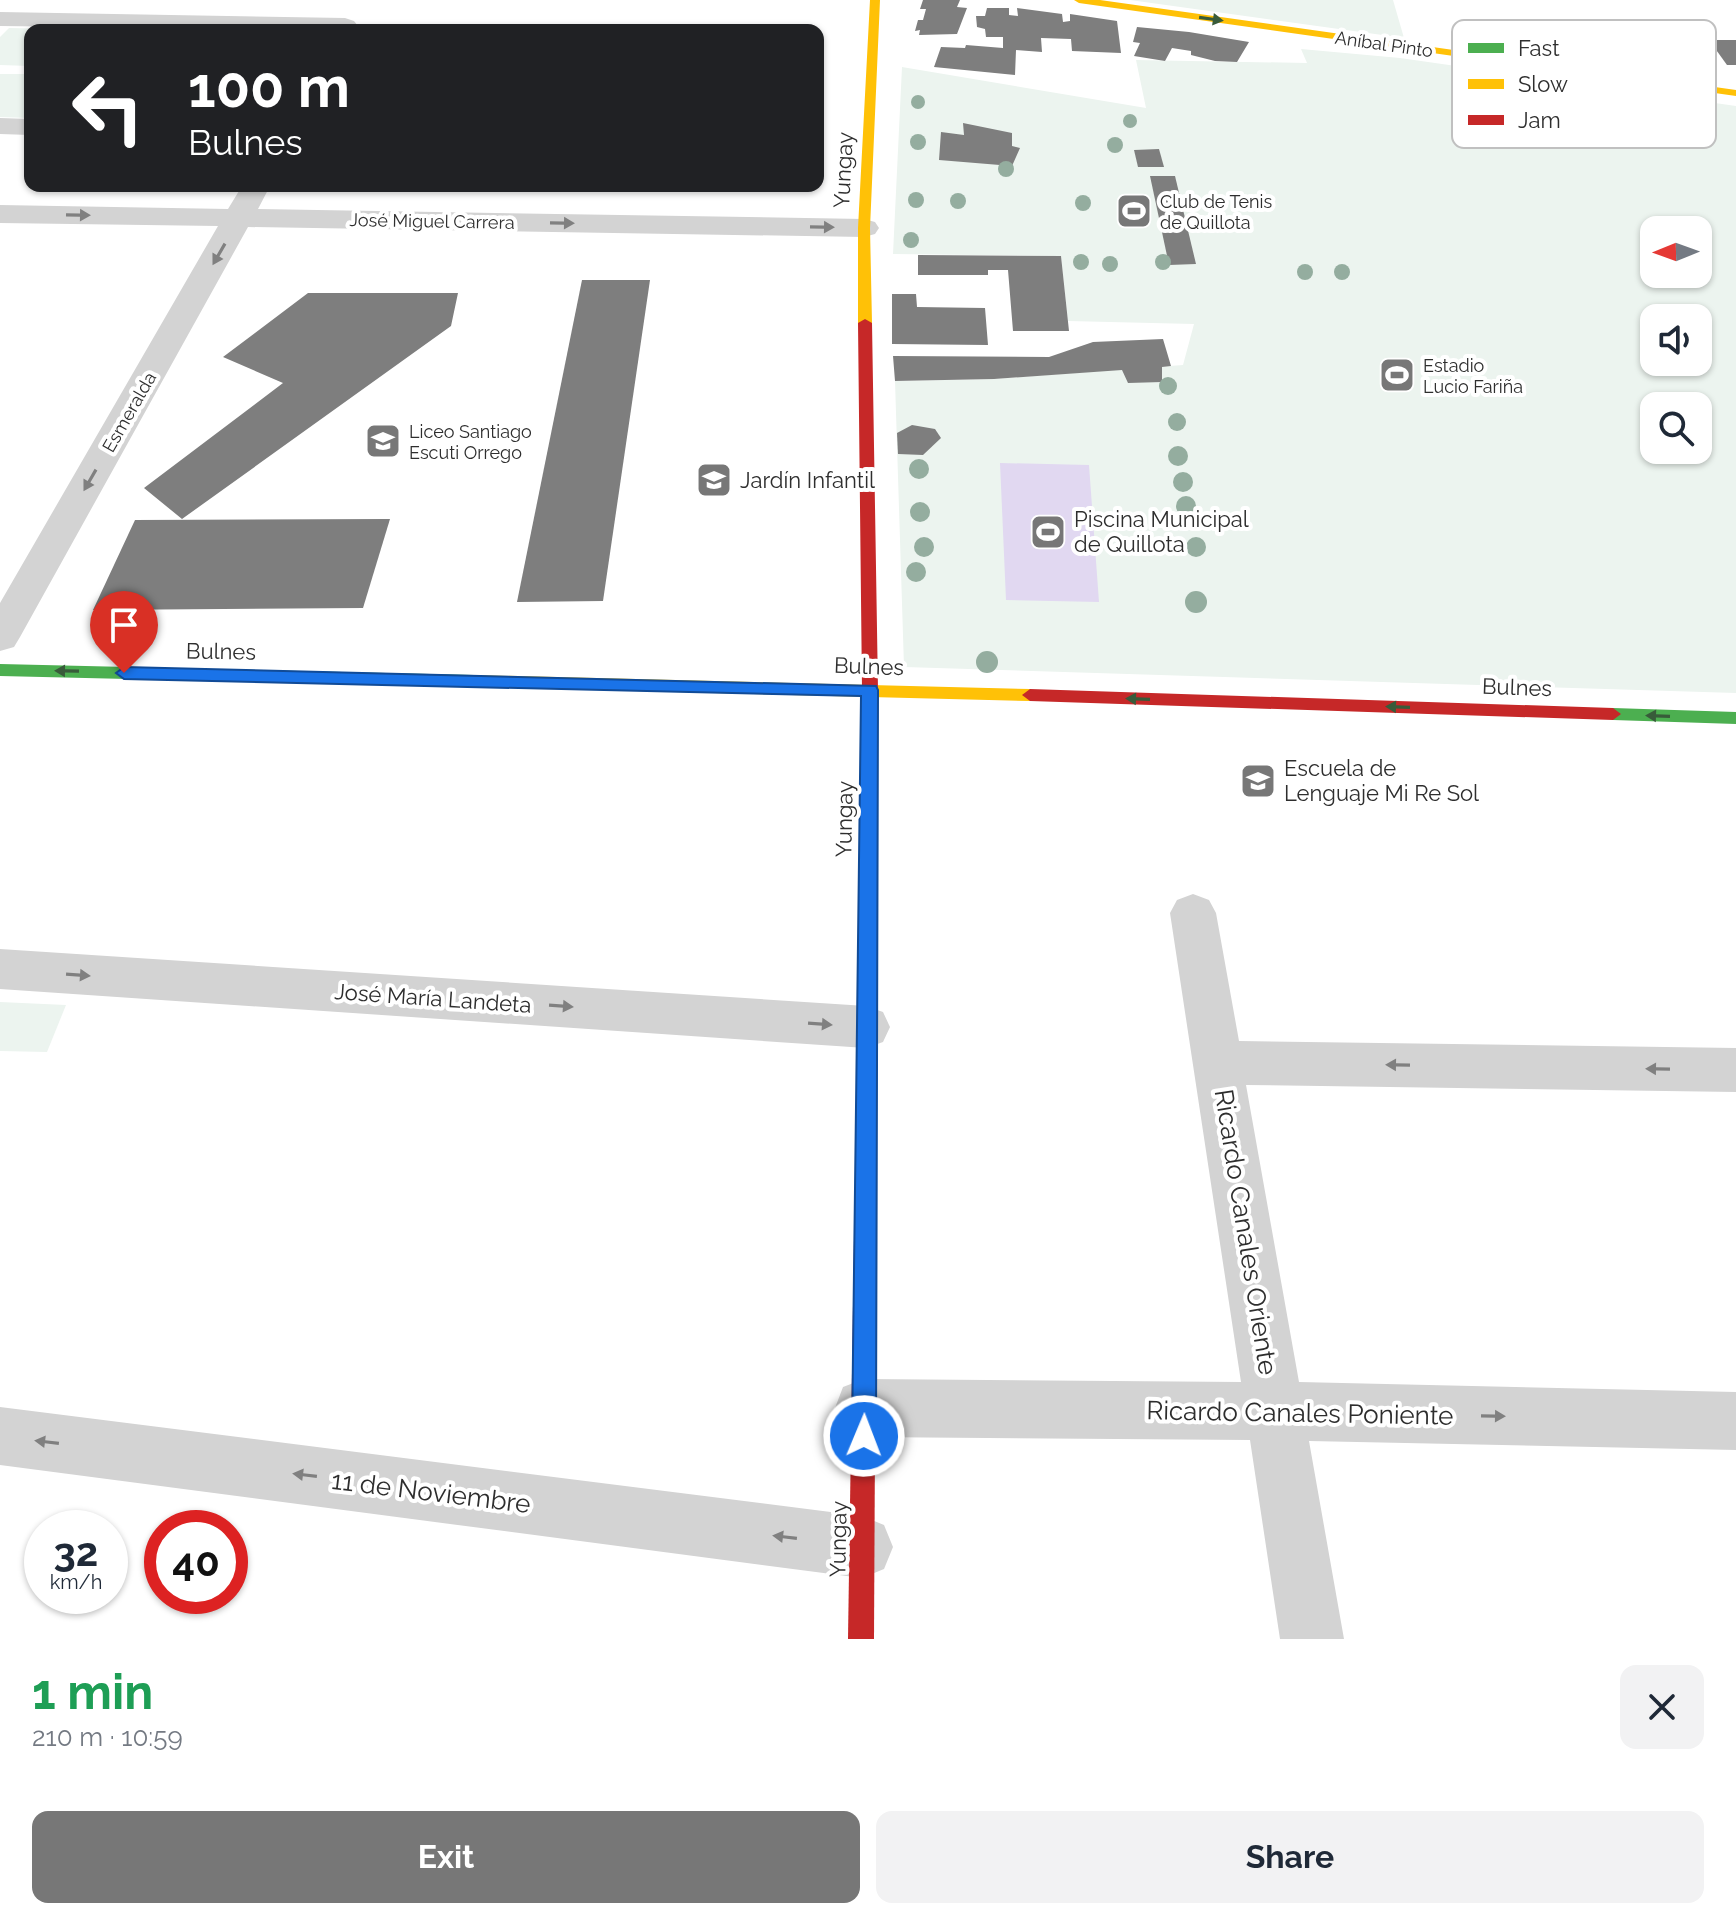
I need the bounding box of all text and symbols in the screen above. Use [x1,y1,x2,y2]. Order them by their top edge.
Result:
one-way arrow [1199,13,1224,26]
legend [1452,20,1716,148]
street label: Aníbal Pinto [1334,27,1435,61]
text: Fast [1518,35,1560,61]
text: 100 m [188,54,350,120]
icon: left [56,56,160,160]
text: Slow [1518,71,1568,97]
text: Jam [1518,107,1561,133]
text: Bulnes [188,121,303,163]
street label: Yungay [828,131,858,209]
place label: Club de Tenis de Quillota [1160,191,1272,233]
sports icon: Club de Tenis de Quillota [1115,192,1153,230]
one-way arrow [66,209,91,221]
street label: José Miguel Carrera [349,209,515,233]
north arrow [1640,216,1712,288]
map controls [1640,216,1712,464]
one-way arrow [550,217,575,229]
one-way arrow [810,221,835,233]
one-way arrow [212,243,226,266]
button: sound [1640,304,1712,376]
place label: Estadio Lucio Fariña [1423,355,1523,397]
sports icon: Estadio Lucio Fariña [1378,356,1416,394]
street label: Esmeralda [98,368,160,456]
button: search [1640,392,1712,464]
place label: Liceo Santiago Escuti Orrego [409,421,532,463]
school or university icon: Liceo Santiago Escuti Orrego [364,422,402,460]
school or university icon: Jardín Infantil [695,461,733,499]
place label: Jardín Infantil [740,467,875,493]
one-way arrow [83,469,97,491]
place label: Piscina Municipal de Quillota [1074,506,1249,557]
sports icon: Piscina Municipal de Quillota [1029,513,1067,551]
pin [90,591,158,673]
icon: arrive [102,603,146,647]
street label: Bulnes [186,637,256,665]
street label: Bulnes [834,652,904,680]
one-way arrow [54,665,79,678]
street label: Bulnes [1482,673,1552,701]
one-way arrow [1125,692,1150,705]
one-way arrow [1385,701,1410,714]
one-way arrow [1645,709,1670,722]
place label: Escuela de Lenguaje Mi Re Sol [1284,755,1479,806]
school or university icon: Escuela de Lenguaje Mi Re Sol [1239,762,1277,800]
street label: Yungay [830,781,858,857]
one-way arrow [66,968,91,981]
street label: José María Landeta [334,978,532,1018]
one-way arrow [549,1000,574,1013]
one-way arrow [808,1018,833,1031]
one-way arrow [1385,1059,1410,1071]
one-way arrow [1645,1063,1670,1075]
street label: Ricardo Canales Oriente [1209,1087,1283,1377]
position arrow [822,1394,906,1478]
street label: Ricardo Canales Poniente [1146,1395,1454,1431]
one-way arrow [1481,1409,1506,1422]
one-way arrow [34,1435,59,1448]
street label: 11 de Noviembre [330,1465,532,1519]
one-way arrow [292,1469,317,1482]
street label: Yungay [824,1501,852,1577]
speed limit sign: 40 [144,1510,248,1614]
text: 32 [54,1528,98,1575]
one-way arrow [772,1531,797,1544]
text: km/h [50,1570,102,1594]
text: 1 min [32,1664,153,1720]
button: close [1620,1665,1704,1749]
text: 210 m · 10:59 [32,1722,183,1752]
button: Exit [32,1811,860,1903]
button: Share [876,1811,1704,1903]

